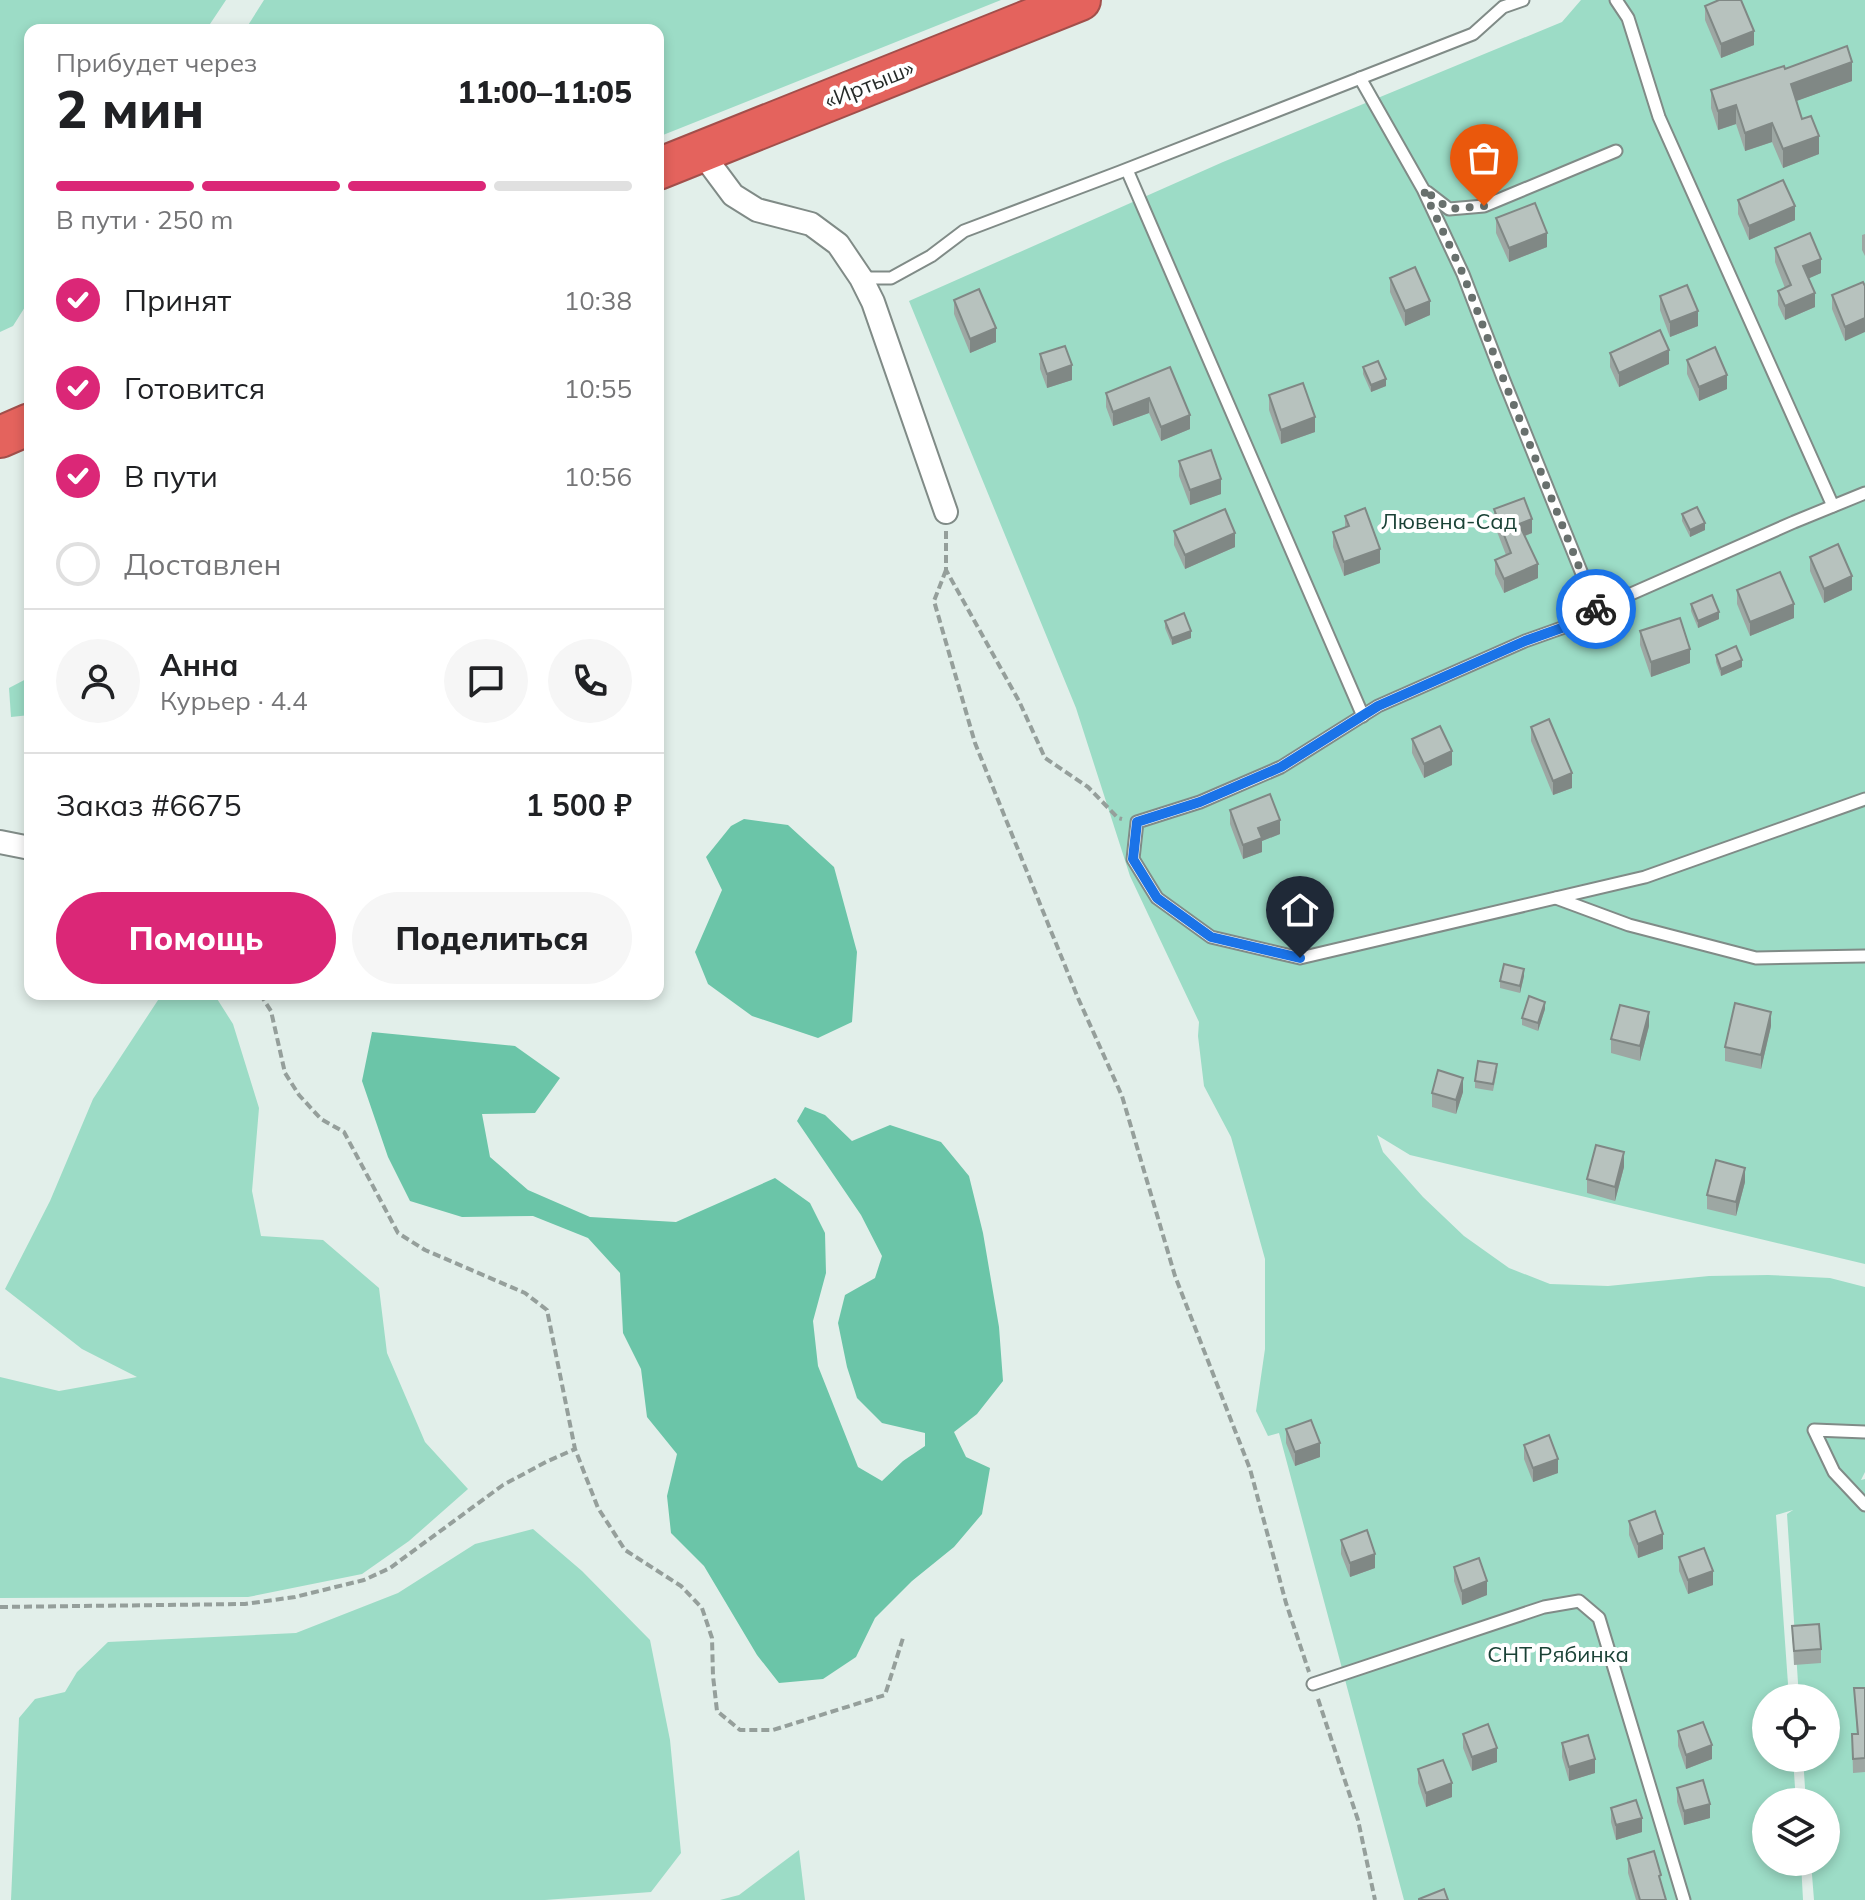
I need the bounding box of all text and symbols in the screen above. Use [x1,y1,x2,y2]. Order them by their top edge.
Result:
text: Прибудет через [56,46,257,79]
street label: «Иртыш» [820,53,918,115]
text: 11:00–11:05 [457,73,632,111]
text: 2 мин [56,76,204,141]
pin [1450,124,1518,206]
icon: bag [1462,136,1506,180]
text: В пути · 250 m [56,203,233,236]
icon: check [56,278,100,322]
text: Принят [124,281,231,319]
text: 10:38 [564,284,632,317]
icon: check [56,366,100,410]
text: Готовится [124,369,265,407]
text: 10:55 [564,372,632,405]
icon: check [56,454,100,498]
text: В пути [124,457,218,495]
text: 10:56 [564,460,632,493]
park label: Лювена-Сад [1381,507,1517,535]
text: Доставлен [124,545,282,583]
courier [1556,569,1636,649]
icon: bike [1574,587,1618,631]
button: person [56,639,140,723]
button: chat [444,639,528,723]
button: phone [548,639,632,723]
text: Анна [160,646,239,684]
text: Курьер · 4.4 [160,684,308,717]
text: Заказ #6675 [56,786,241,824]
text: 1 500 ₽ [526,786,632,824]
pin [1266,876,1334,958]
icon: home [1278,888,1322,932]
button: Помощь [56,892,336,984]
button: Поделиться [352,892,632,984]
park label: СНТ Рябинка [1487,1640,1629,1668]
map controls [1752,1684,1840,1876]
button: locate [1752,1684,1840,1772]
button: layers [1752,1788,1840,1876]

